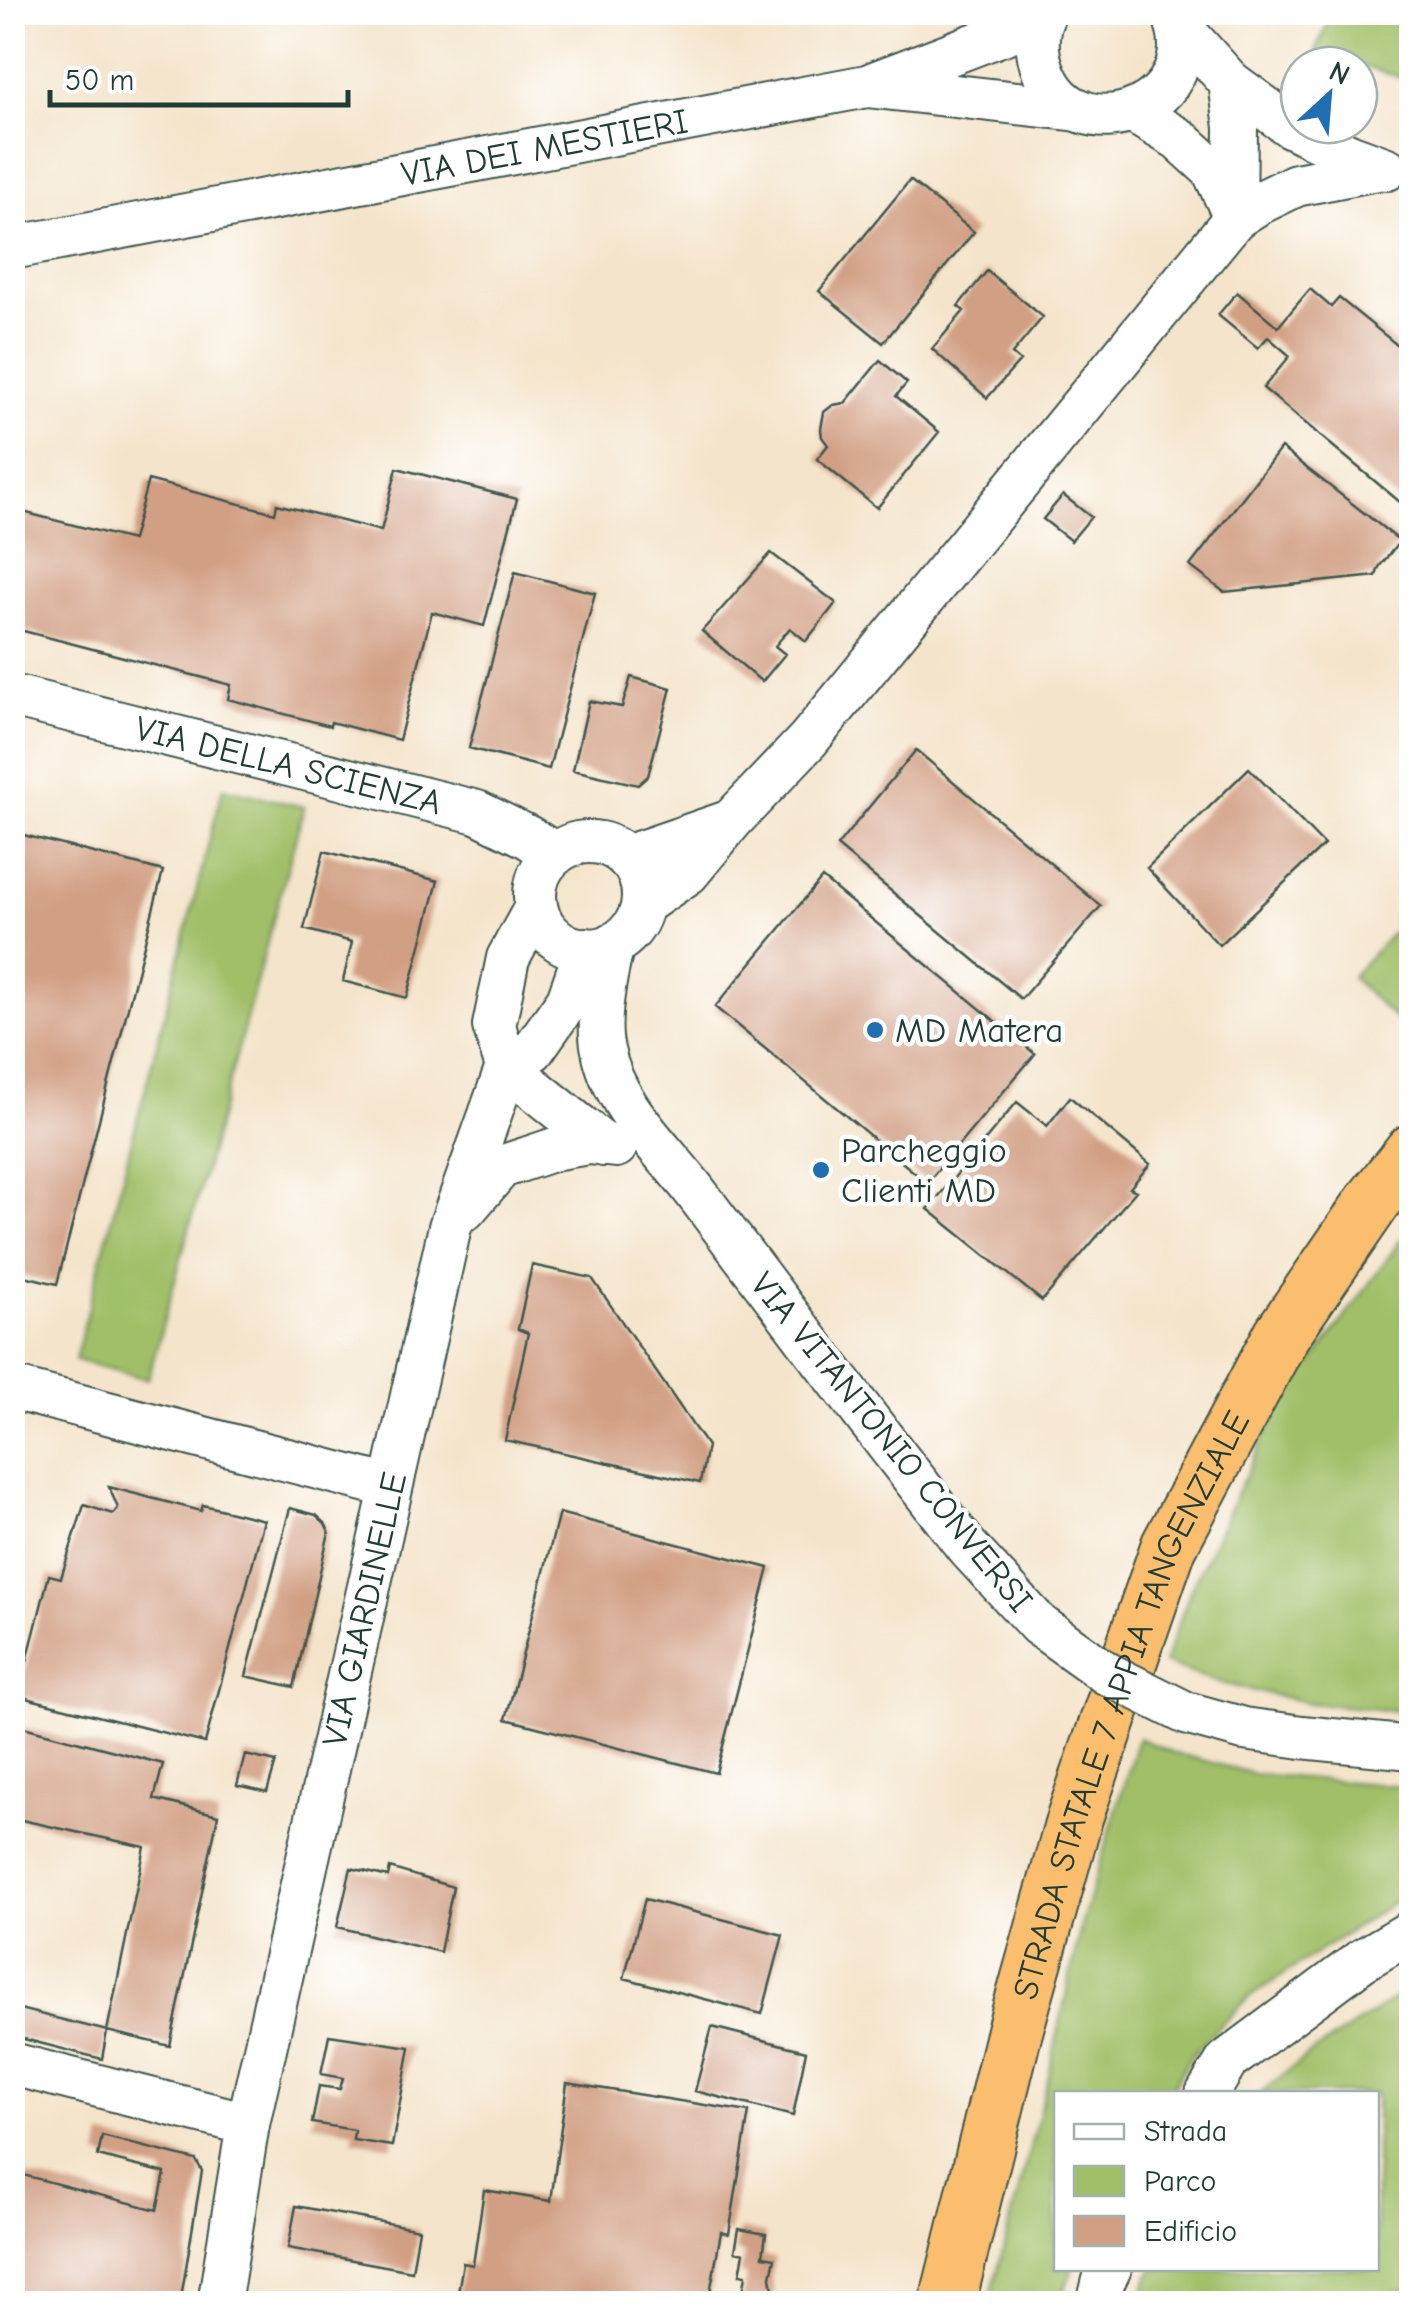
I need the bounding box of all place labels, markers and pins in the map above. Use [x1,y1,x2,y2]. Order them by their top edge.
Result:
place label: MD Matera [895,1010,1063,1051]
marker: MD Matera [864,1019,886,1041]
place label: Parcheggio Clienti MD [841,1130,1007,1211]
marker: Parcheggio Clienti MD [810,1159,832,1181]

